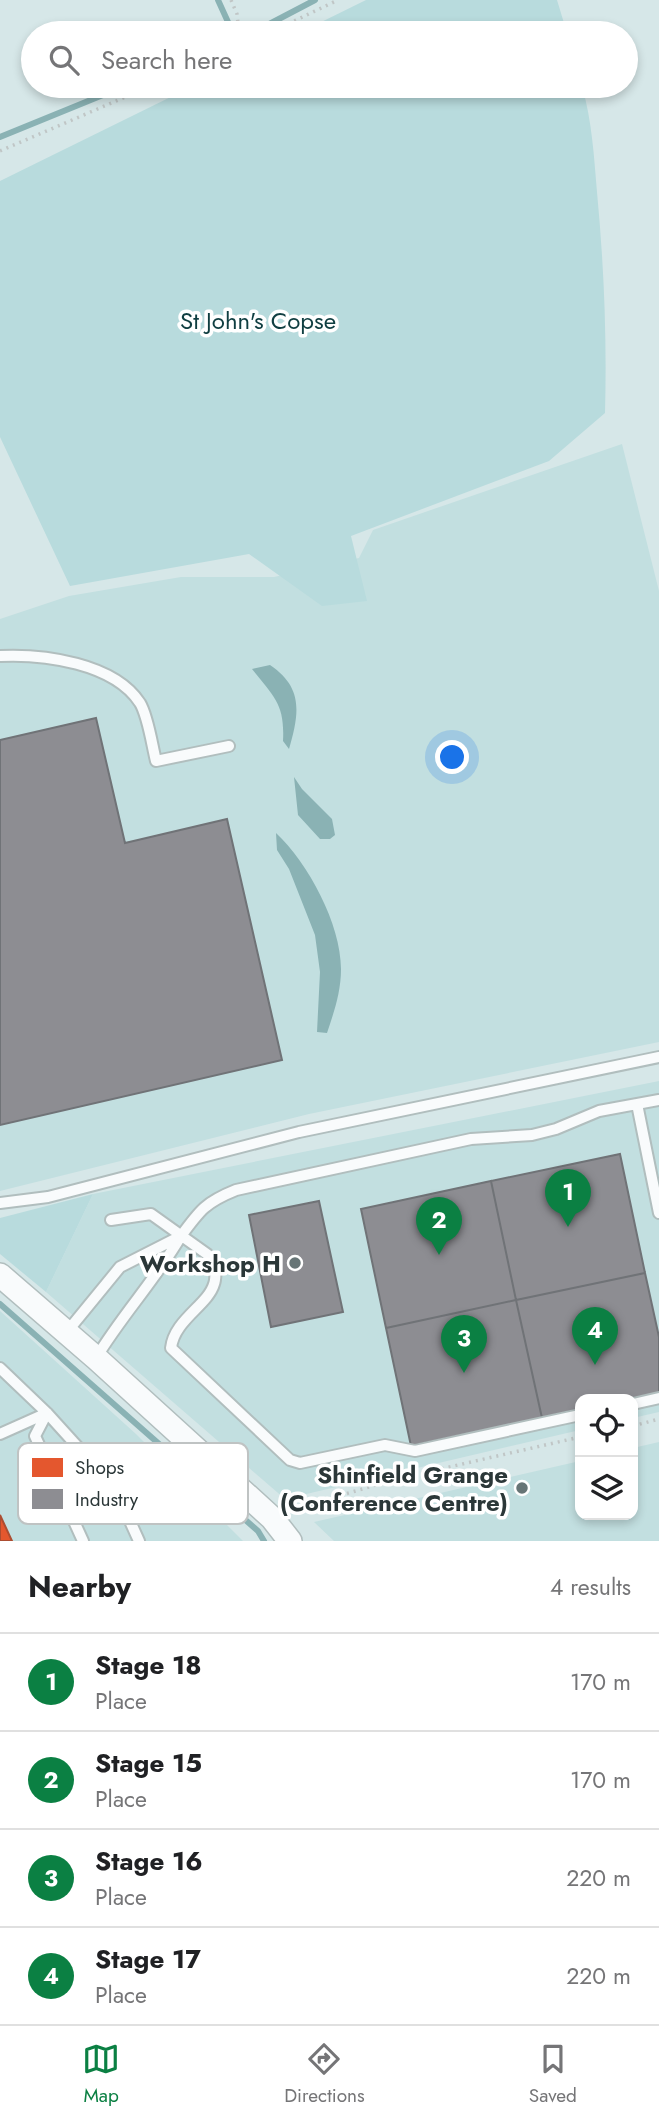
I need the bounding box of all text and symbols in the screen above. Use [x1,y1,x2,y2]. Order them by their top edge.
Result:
search box [21,21,638,98]
icon: search [45,41,83,79]
text: Search here [101,41,233,79]
park label: St John's Copse [180,303,336,338]
your location [435,740,469,774]
pin: 1 [545,1169,591,1227]
pin: 2 [416,1197,462,1255]
place label: Workshop H [140,1246,281,1281]
marker: Workshop H [287,1255,303,1271]
pin: 4 [572,1307,618,1365]
pin: 3 [441,1315,487,1373]
map controls [575,1394,638,1520]
button: locate [575,1394,638,1457]
legend [18,1443,248,1524]
text: Shops [75,1454,125,1481]
place label: Shinfield Grange (Conference Centre) [280,1457,508,1520]
button: layers [575,1457,638,1520]
marker: Shinfield Grange (Conference Centre) [514,1480,530,1496]
text: Industry [75,1486,139,1513]
text: Nearby [28,1565,131,1608]
text: 4 results [550,1570,631,1604]
text: Stage 18 [95,1646,202,1684]
text: 1 [45,1665,57,1699]
text: 170 m [570,1665,631,1699]
text: Place [95,1684,147,1718]
text: Stage 15 [95,1744,202,1782]
text: 2 [43,1763,59,1797]
text: 170 m [570,1763,631,1797]
text: Place [95,1782,147,1816]
text: Stage 16 [95,1842,203,1880]
text: 3 [44,1861,58,1895]
text: 220 m [566,1861,631,1895]
text: Place [95,1880,147,1914]
text: Stage 17 [95,1940,201,1978]
text: 4 [43,1959,59,1993]
text: 220 m [566,1959,631,1993]
text: Place [95,1978,147,2012]
tab: Map [82,2040,120,2109]
tab: Directions [284,2040,365,2109]
tab: Saved [529,2040,577,2109]

